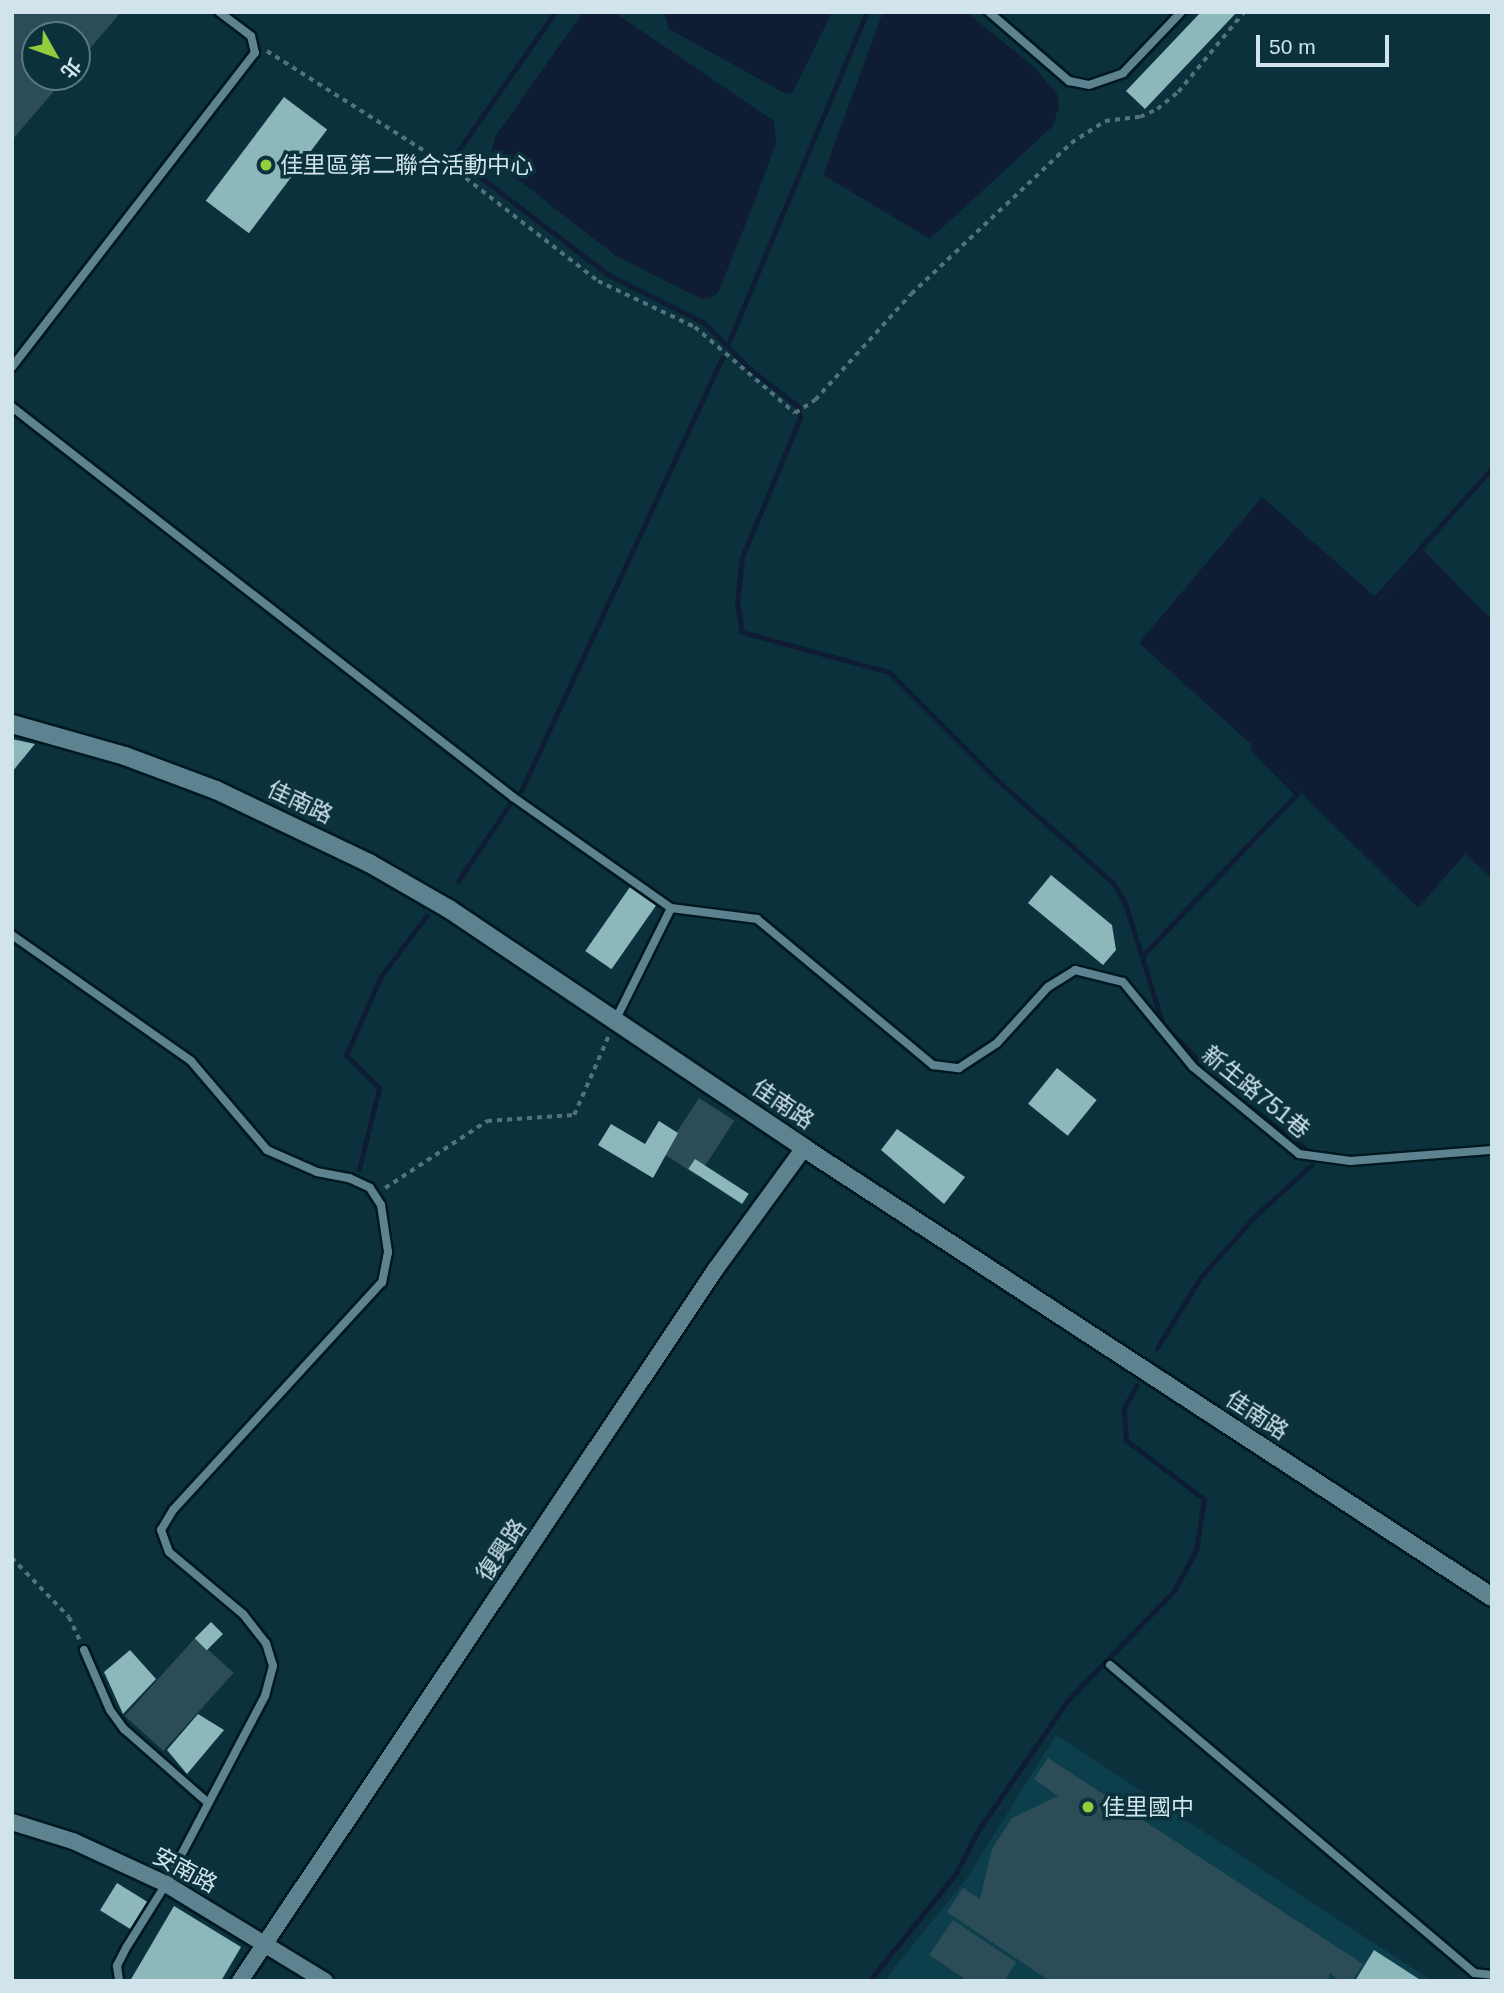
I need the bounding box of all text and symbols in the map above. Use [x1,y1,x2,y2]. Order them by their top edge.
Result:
north arrow [21,21,91,91]
scale bar [1259,21,1392,65]
text: 50 m [1269,35,1316,58]
text: 北 [57,54,85,83]
place label: 佳里區第二聯合活動中心 [280,151,533,179]
marker: 佳里區第二聯合活動中心 [258,157,274,173]
street label: 佳南路 [263,775,337,829]
street label: 新生路751巷 [1197,1040,1315,1144]
street label: 佳南路 [747,1073,819,1135]
street label: 佳南路 [1221,1385,1293,1445]
street label: 復興路 [470,1514,532,1586]
place label: 佳里國中 [1102,1793,1194,1821]
marker: 佳里國中 [1080,1799,1096,1815]
street label: 安南路 [148,1842,222,1898]

